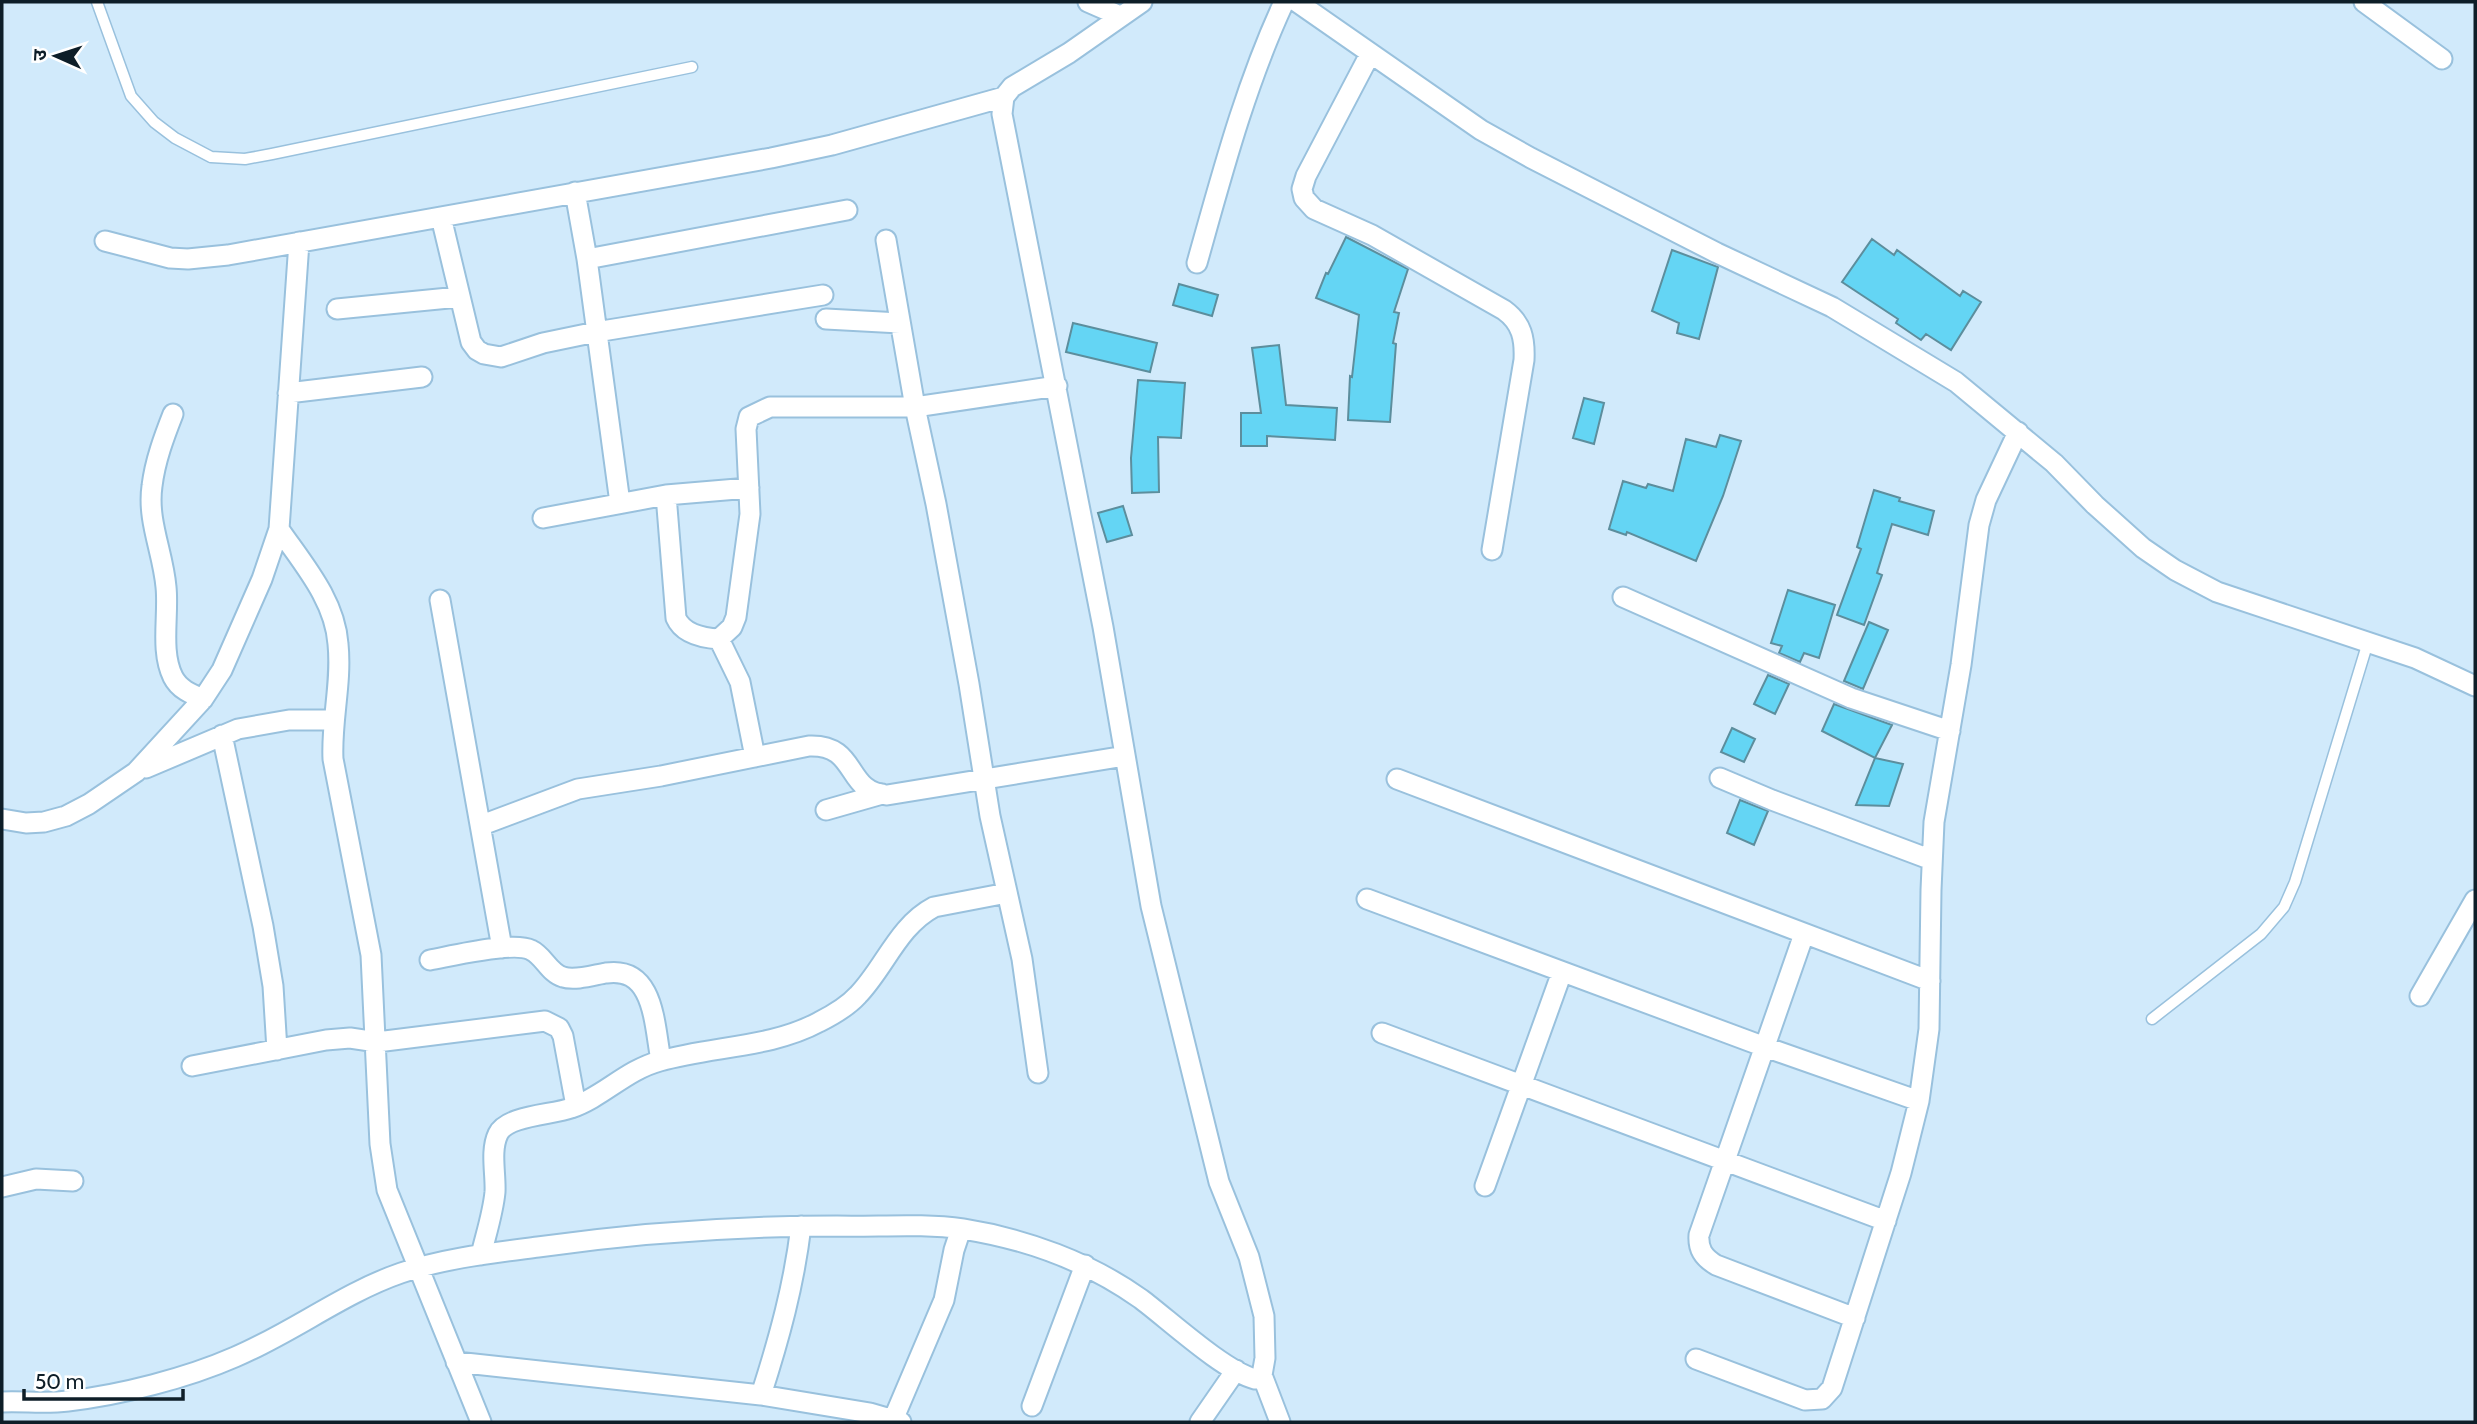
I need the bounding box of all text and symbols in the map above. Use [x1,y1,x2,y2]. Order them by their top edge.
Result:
north arrow [21,21,91,91]
text: उ [28,48,51,61]
scale bar [24,1358,184,1402]
text: 50 m [35,1369,84,1394]

